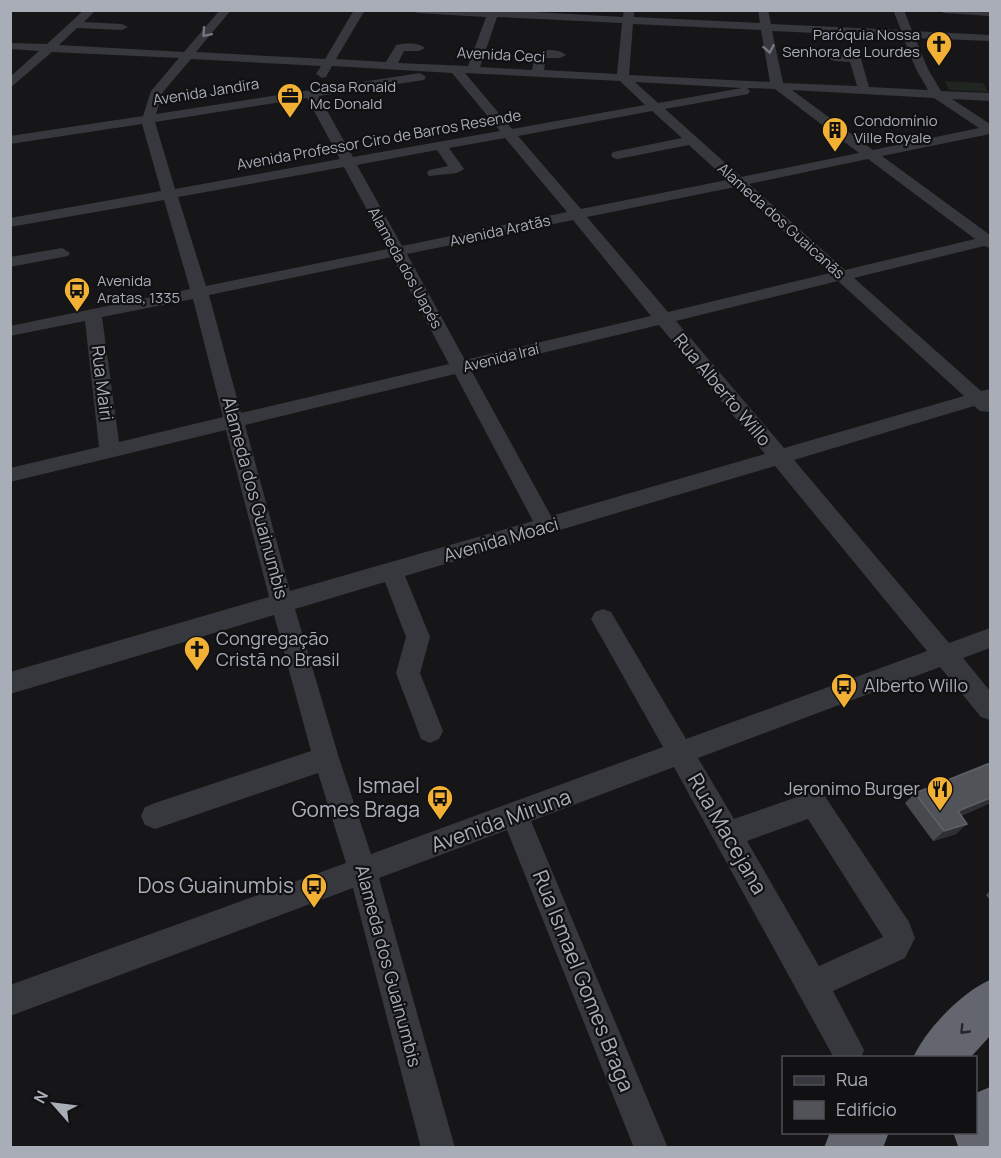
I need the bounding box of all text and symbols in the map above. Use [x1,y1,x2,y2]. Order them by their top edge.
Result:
place label: Paróquia Nossa Senhora de Lourdes [782,24,920,62]
one-way arrow [202,26,213,37]
church icon: Paróquia Nossa Senhora de Lourdes [924,29,954,67]
street label: Avenida Ceci [456,42,546,67]
one-way arrow [762,43,775,53]
street label: Avenida Jandira [151,73,261,110]
place label: Casa Ronald Mc Donald [310,76,396,114]
office icon: Casa Ronald Mc Donald [275,81,305,119]
street label: Avenida Professor Ciro de Barros Resende [235,104,523,175]
place label: Condomínio Ville Royale [854,110,938,148]
building icon: Condomínio Ville Royale [820,115,850,153]
street label: Alameda dos Guaicanãs [713,158,850,284]
street label: Alameda dos Uapés [363,203,448,332]
street label: Avenida Aratãs [448,210,552,251]
place label: Avenida Aratas, 1335 [97,270,180,308]
bus stop icon: Avenida Aratas, 1335 [62,275,92,313]
street label: Rua Alberto Willo [669,328,777,451]
street label: Avenida Iraí [461,338,542,377]
street label: Rua Mairi [86,344,120,422]
street label: Alameda dos Guainumbis [217,394,295,602]
street label: Avenida Moaci [440,511,561,567]
place label: Congregação Cristã no Brasil [216,626,340,671]
church icon: Congregação Cristã no Brasil [182,634,212,672]
bus stop icon: Alberto Willo [829,671,859,709]
place label: Alberto Willo [864,673,968,697]
street label: Rua Macejana [682,768,774,899]
place label: Ismael Gomes Braga [292,771,420,823]
restaurant icon: Jeronimo Burger [925,774,955,812]
place label: Jeronimo Burger [784,776,920,800]
street label: Avenida Miruna [427,782,575,858]
bus stop icon: Ismael Gomes Braga [425,783,455,821]
street label: Alameda dos Guainumbis [350,862,428,1070]
street label: Rua Ismael Gomes Braga [527,866,641,1096]
place label: Dos Guainumbis [137,871,294,899]
bus stop icon: Dos Guainumbis [299,871,329,909]
one-way arrow [960,1024,971,1034]
legend [782,1056,977,1134]
text: Rua [836,1067,868,1091]
north arrow [24,1074,84,1134]
text: N [28,1087,53,1107]
text: Edifício [836,1097,897,1121]

